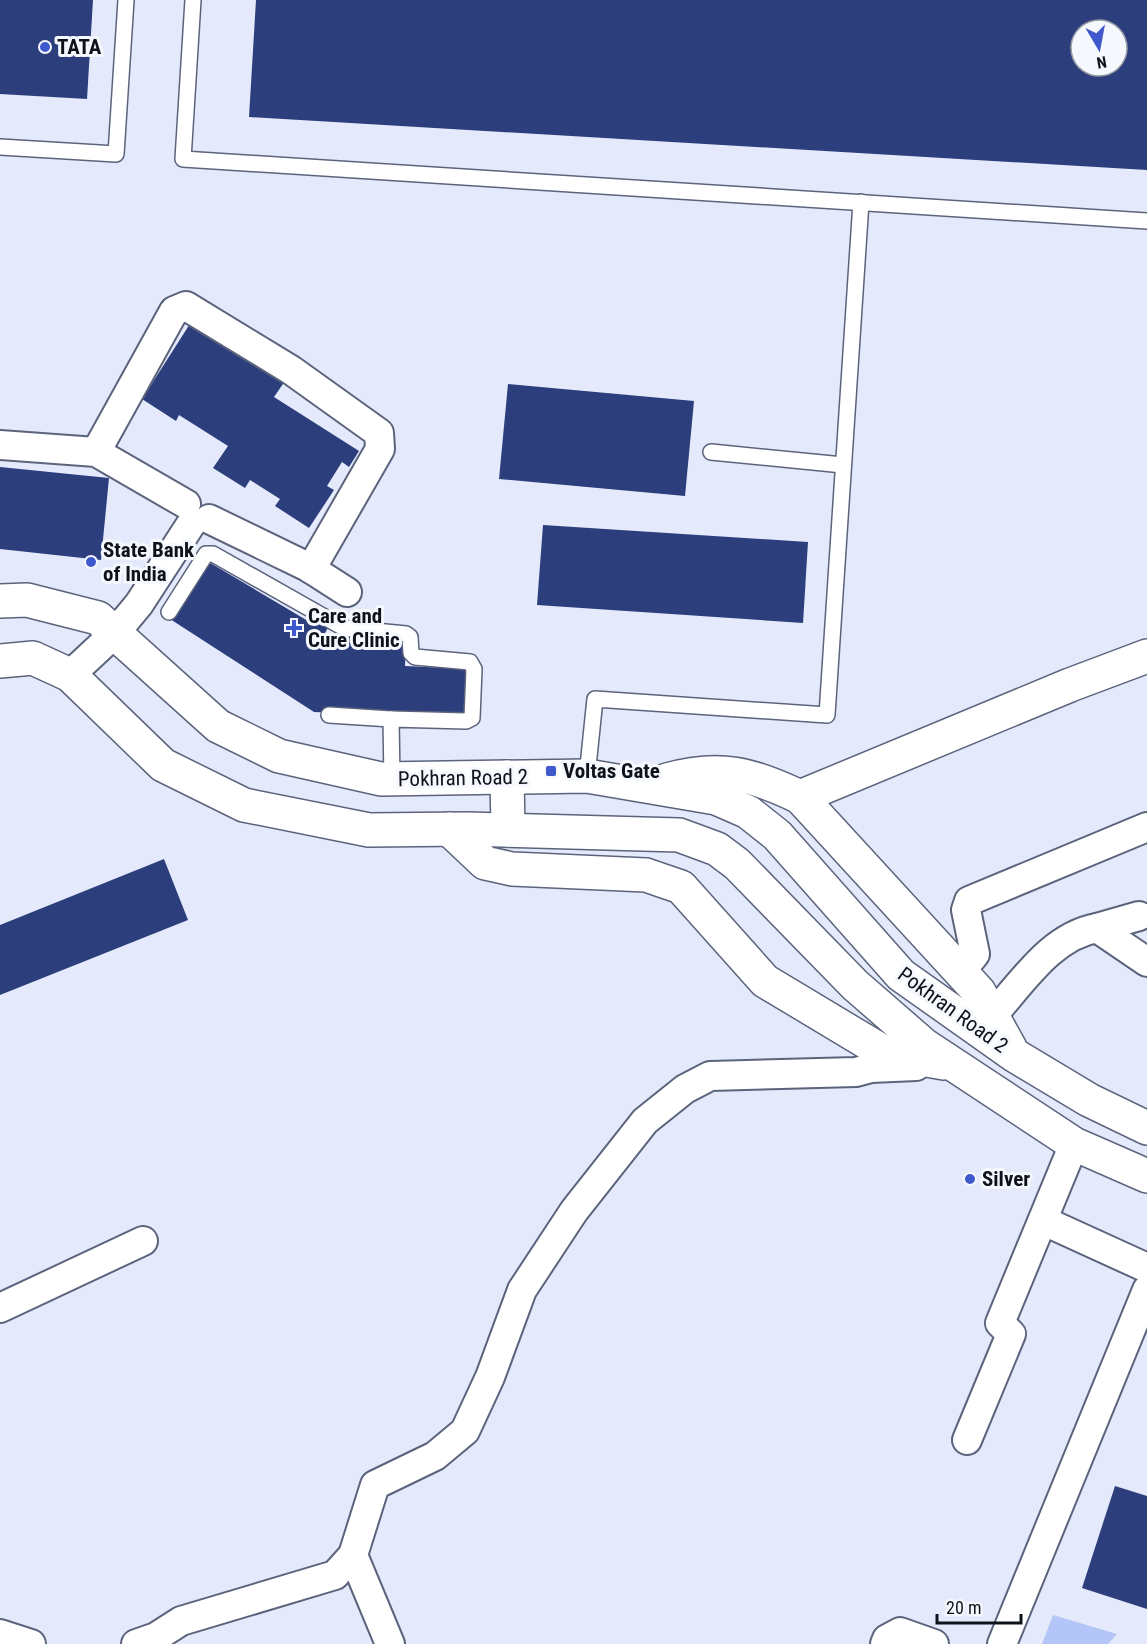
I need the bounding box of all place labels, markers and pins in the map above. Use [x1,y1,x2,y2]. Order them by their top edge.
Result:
place label: TATA [57,35,102,59]
marker: TATA [38,40,52,54]
place label: State Bank of India [103,538,195,586]
marker: State Bank of India [84,555,98,569]
place label: Care and Cure Clinic [308,604,400,652]
marker: Care and Cure Clinic [285,619,303,637]
place label: Voltas Gate [563,759,660,783]
marker: Voltas Gate [544,764,558,778]
place label: Silver [982,1167,1030,1191]
marker: Silver [963,1172,977,1186]

